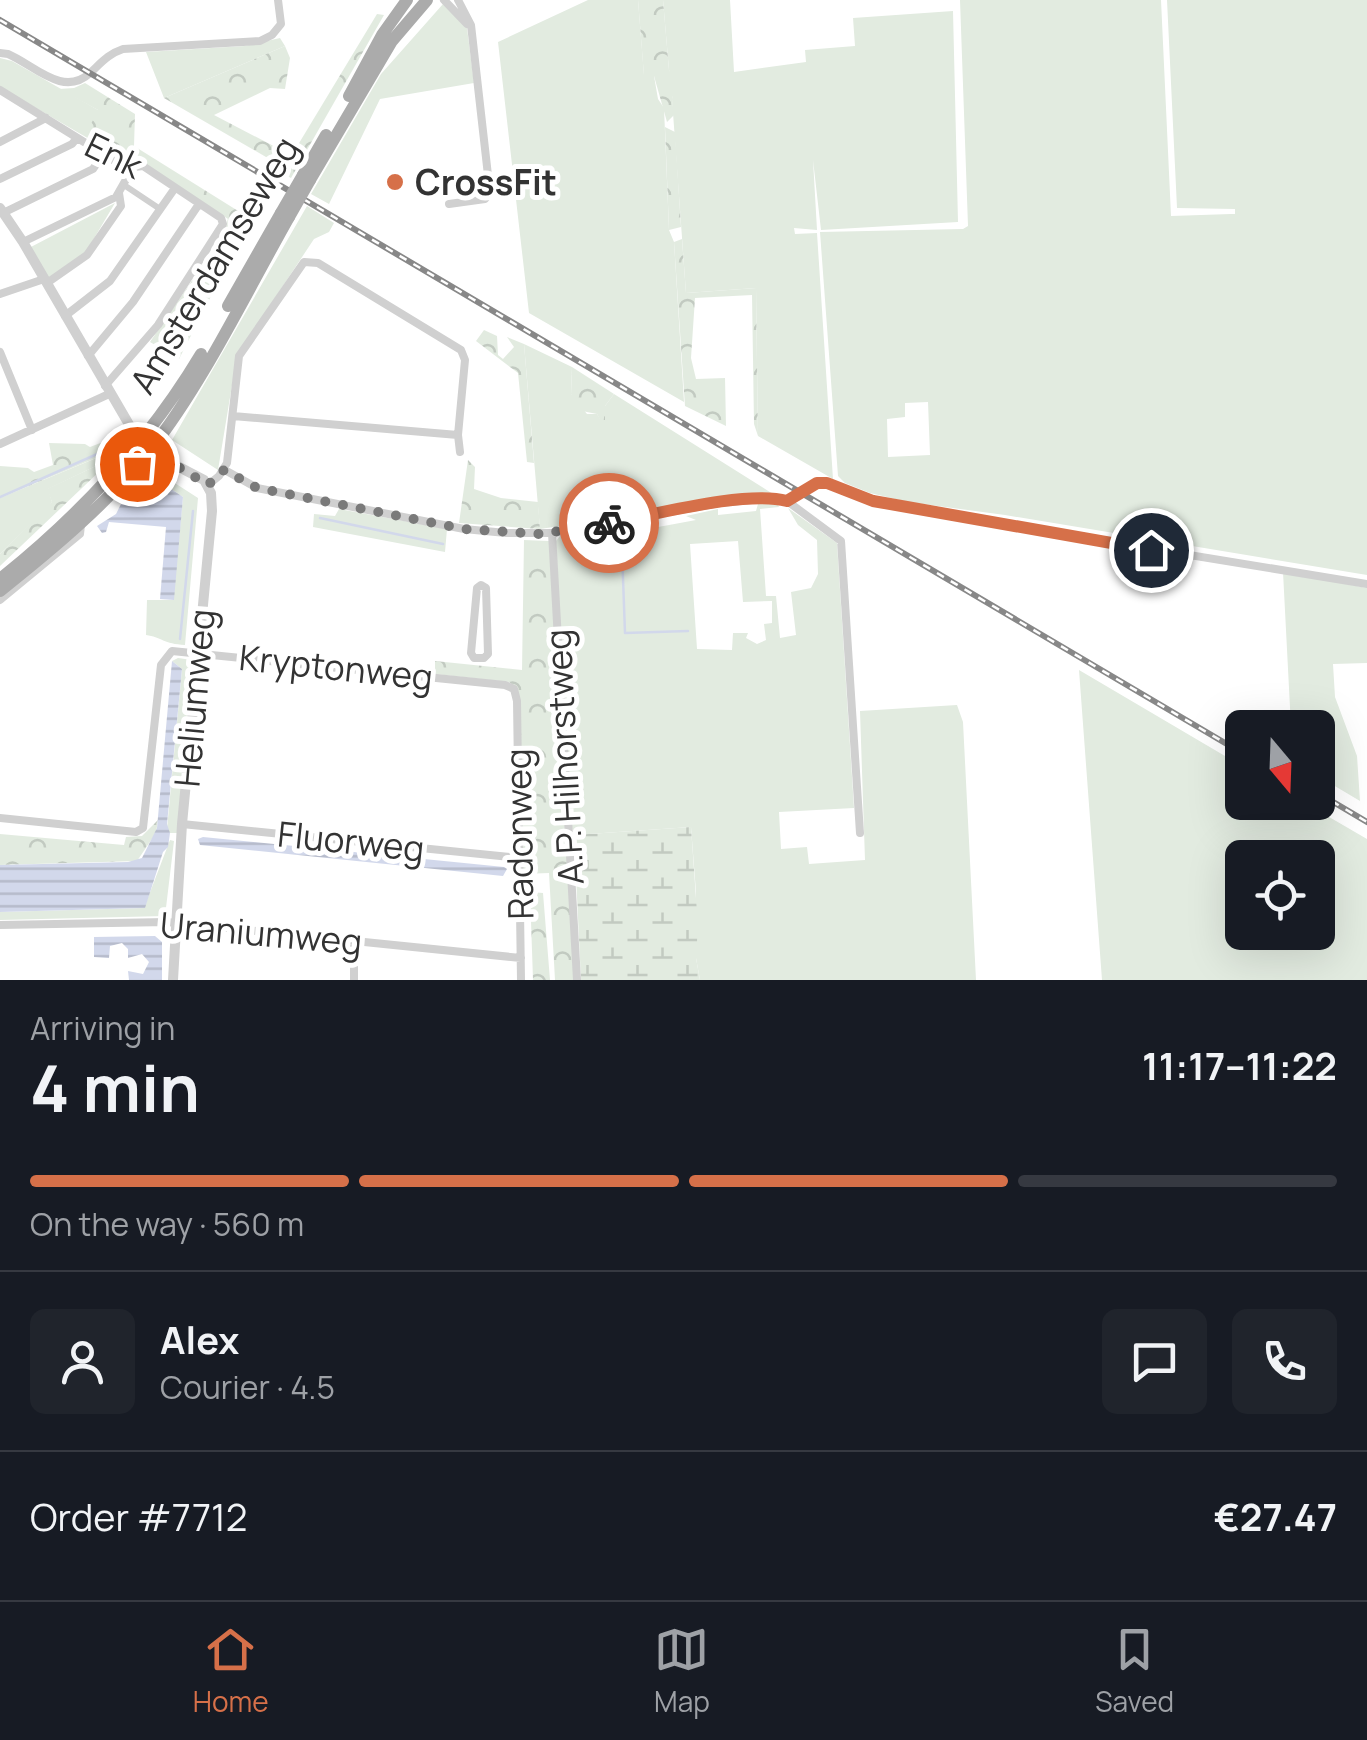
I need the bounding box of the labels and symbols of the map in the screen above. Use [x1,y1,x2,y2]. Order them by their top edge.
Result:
street label: Enk [77,121,152,190]
street label: Amsterdamseweg [118,128,310,402]
place label: CrossFit [415,158,557,206]
marker: CrossFit [384,171,406,193]
pin [95,422,180,507]
courier [559,473,659,573]
pin [1109,508,1194,593]
street label: Heliumweg [162,607,226,789]
street label: A.P. Hilhorstweg [533,628,595,886]
street label: Kryptonweg [237,633,435,701]
north arrow [1225,710,1335,820]
street label: Radonweg [494,748,544,920]
street label: Fluorweg [275,809,427,873]
street label: Uraniumweg [158,900,364,966]

